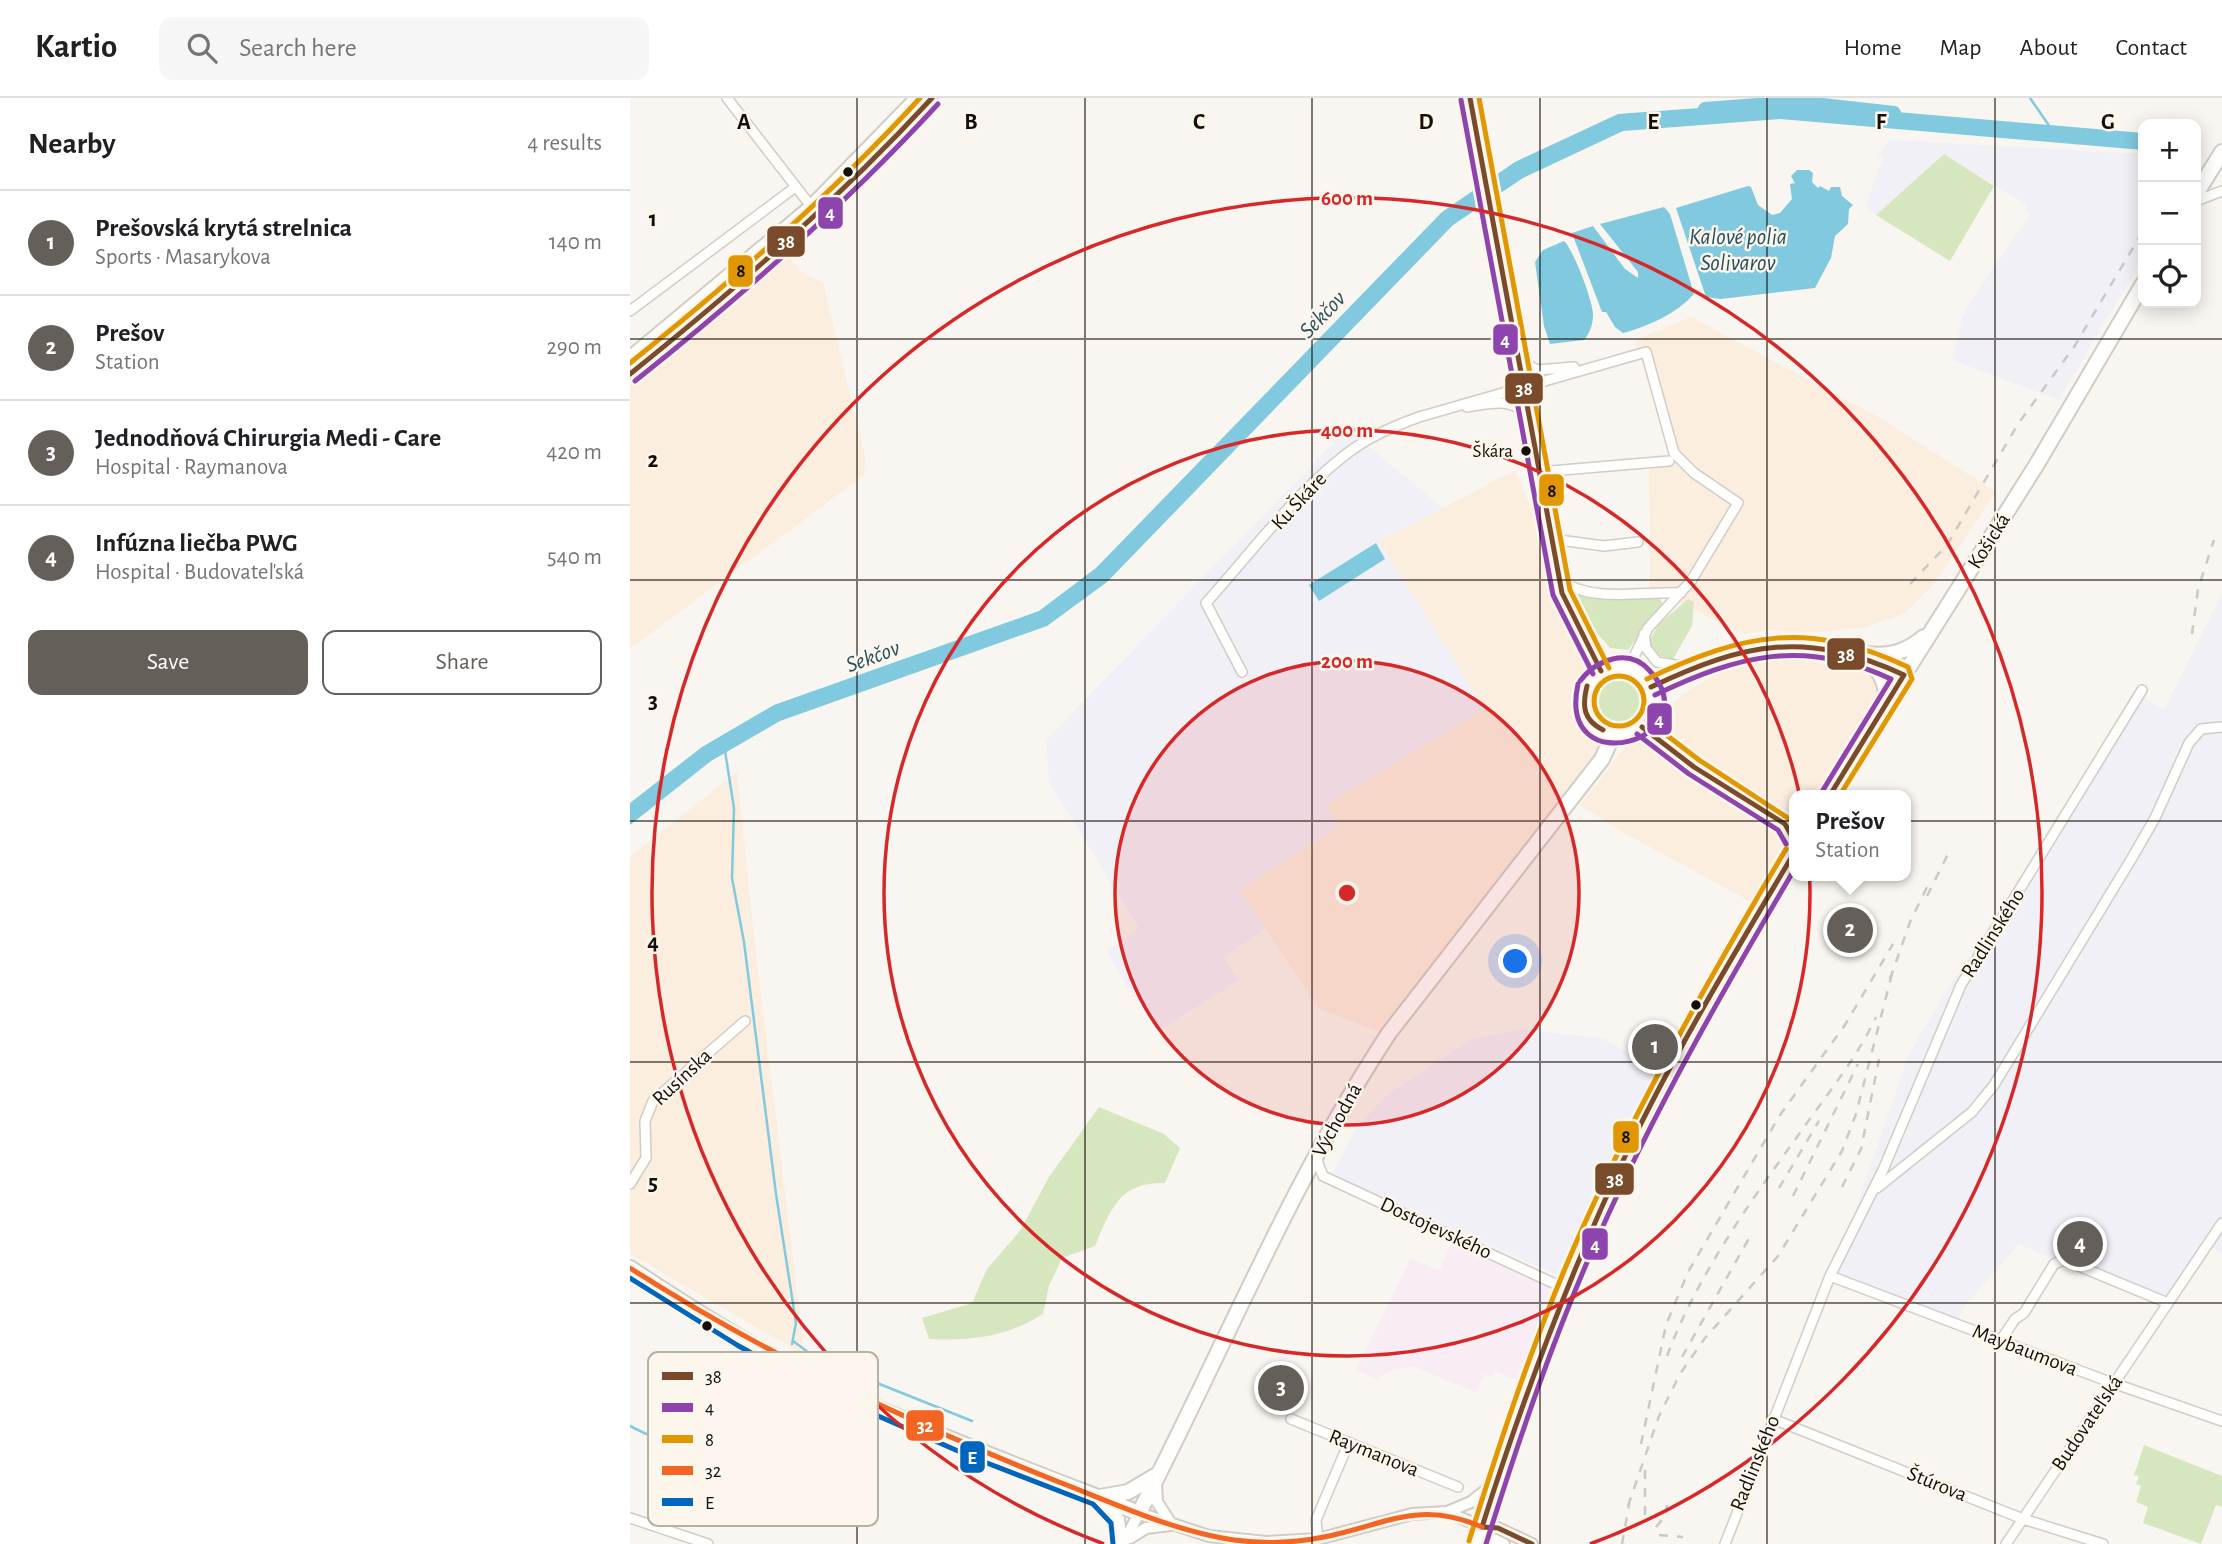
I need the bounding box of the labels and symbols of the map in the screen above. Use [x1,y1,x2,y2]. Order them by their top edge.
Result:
text: A [737,111,751,134]
text: B [964,111,978,134]
text: C [1193,111,1205,134]
text: D [1418,111,1434,134]
text: E [1647,111,1659,134]
text: F [1876,111,1887,134]
text: G [2101,111,2115,134]
unlabelled marker [841,165,855,179]
text: 600 m [1321,188,1373,209]
line badge: 4 [817,196,844,230]
text: 4 [825,204,835,223]
text: 1 [649,208,657,231]
line badge: 38 [766,225,806,258]
water label: Kalové polia Solivarov [1689,226,1787,275]
text: 38 [777,233,795,252]
line badge: 8 [727,254,754,288]
text: 8 [736,262,746,281]
water label: Sekčov [1296,287,1351,343]
line badge: 4 [1492,323,1519,356]
text: 4 [1500,331,1510,350]
line badge: 38 [1504,372,1544,405]
text: 38 [1515,380,1533,399]
text: 400 m [1321,420,1373,441]
place label: Škára [1473,440,1513,461]
marker: Škára [1519,444,1533,458]
text: 2 [648,449,659,472]
street label: Ku Škáre [1266,467,1331,534]
line badge: 8 [1538,473,1565,507]
text: 8 [1547,482,1557,501]
street label: Košická [1964,509,2014,572]
water label: Sekčov [843,637,903,677]
line badge: 38 [1826,637,1866,671]
text: 38 [1837,646,1855,665]
text: 200 m [1321,651,1373,672]
text: 3 [648,690,658,713]
line badge: 4 [1646,702,1673,736]
text: 4 [1654,711,1664,730]
centre of rings [1335,881,1359,905]
street label: Radlinského [1957,885,2029,981]
pin: 2 [1827,904,1873,956]
text: 4 [647,931,659,954]
your location [1498,944,1532,978]
unlabelled marker [1689,998,1703,1012]
pin: 1 [1632,1021,1678,1073]
street label: Rusínska [648,1044,716,1109]
street label: Východná [1308,1079,1366,1160]
line badge: 8 [1612,1120,1640,1154]
text: 8 [1621,1128,1631,1147]
line badge: 38 [1594,1162,1635,1196]
text: 38 [1606,1171,1624,1190]
text: 5 [648,1172,658,1195]
street label: Dostojevského [1377,1193,1495,1263]
pin: 4 [2057,1218,2103,1270]
line badge: 4 [1581,1227,1609,1261]
text: 4 [1590,1236,1600,1255]
unlabelled marker [700,1319,714,1333]
street label: Maybaumova [1970,1320,2081,1380]
legend [648,1352,878,1526]
pin: 3 [1258,1362,1304,1414]
text: 38 [705,1368,722,1387]
street label: Budovateľská [2048,1371,2127,1474]
text: 4 [705,1399,714,1418]
line badge: 32 [905,1409,945,1442]
street label: Radlinského [1726,1412,1784,1514]
text: 32 [916,1417,934,1436]
street label: Raymanova [1326,1425,1422,1481]
text: 8 [705,1431,714,1450]
line badge: E [959,1440,986,1474]
text: E [967,1449,977,1468]
street label: Štúrova [1904,1461,1971,1505]
text: 32 [705,1462,722,1481]
text: E [705,1494,714,1513]

